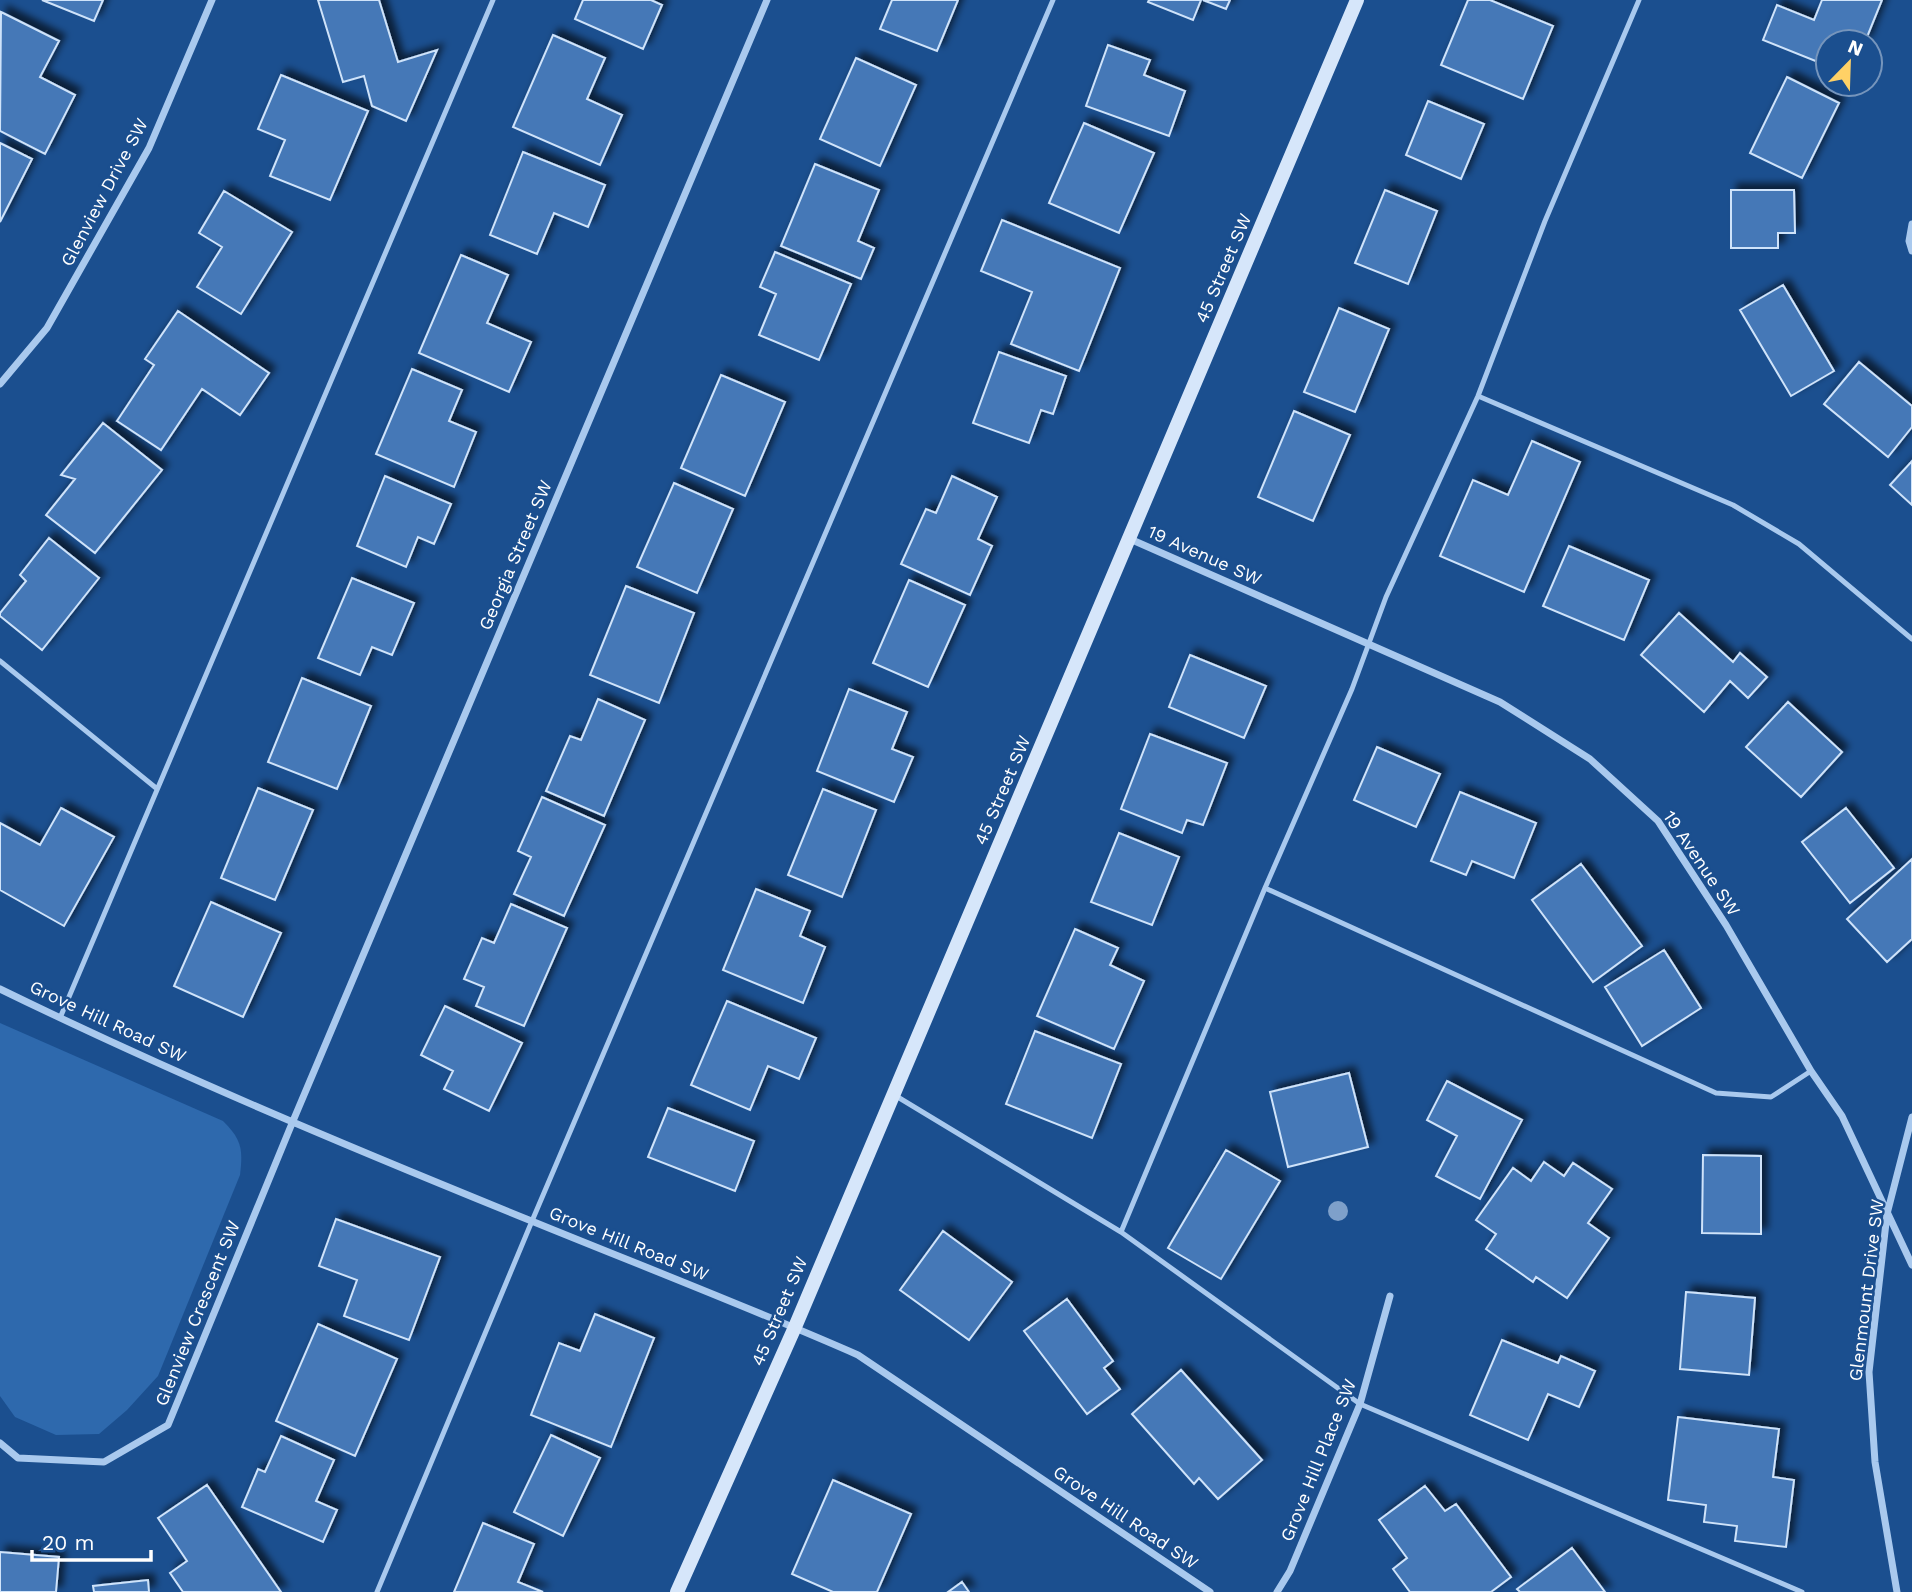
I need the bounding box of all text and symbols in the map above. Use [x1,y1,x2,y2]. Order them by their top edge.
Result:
north arrow [1814,28,1884,98]
text: N [1844,34,1866,61]
street label: Glenview Drive SW [56,114,152,270]
street label: 45 Street SW [1191,210,1255,326]
street label: Georgia Street SW [474,477,556,633]
street label: 19 Avenue SW [1145,521,1265,589]
street label: 45 Street SW [970,732,1034,848]
street label: 19 Avenue SW [1659,807,1745,919]
street label: Grove Hill Road SW [26,976,190,1066]
street label: Glenmount Drive SW [1844,1198,1888,1382]
street label: Grove Hill Road SW [546,1201,712,1285]
street label: Glenview Crescent SW [150,1217,244,1409]
street label: 45 Street SW [747,1253,811,1369]
street label: Grove Hill Place SW [1276,1376,1360,1544]
street label: Grove Hill Road SW [1050,1461,1202,1573]
scale bar [32,1518,150,1562]
text: 20 m [42,1530,94,1555]

